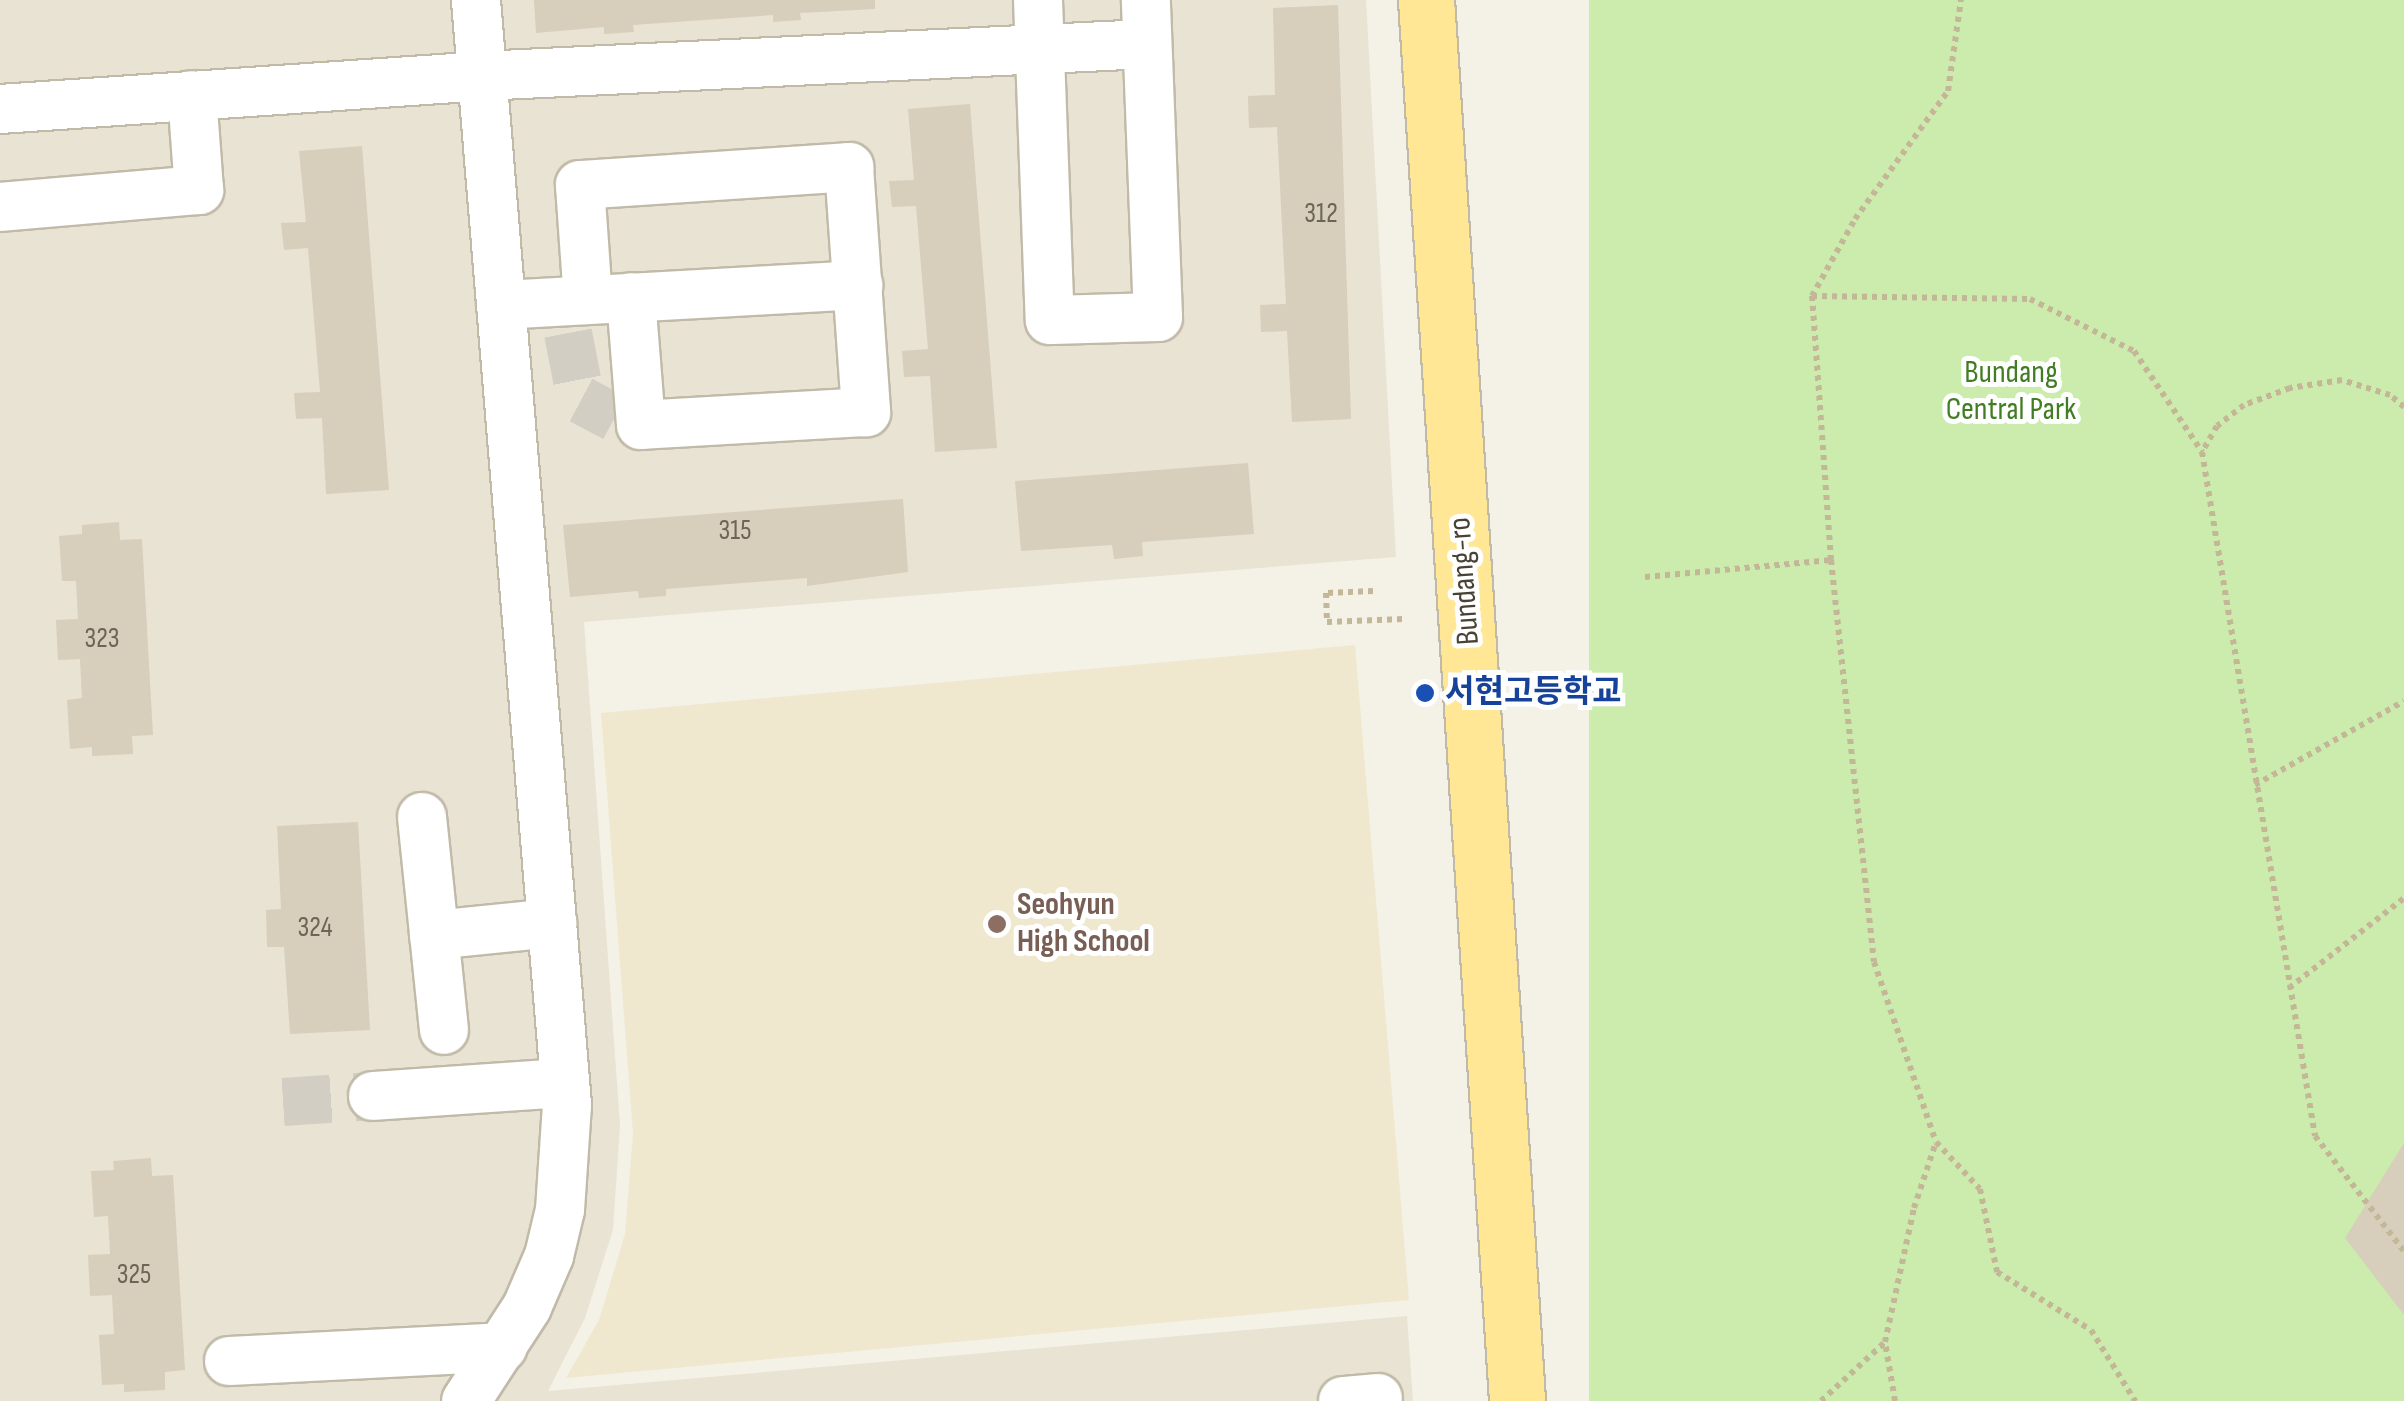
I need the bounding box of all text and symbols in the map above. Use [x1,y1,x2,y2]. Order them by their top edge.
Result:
house number: 312 [1304,197,1338,231]
park label: Bundang Central Park [1946,355,2076,430]
house number: 315 [719,514,751,548]
street label: Bundang-ro [1441,516,1489,646]
house number: 323 [84,622,120,656]
place label: 서현고등학교 [1445,674,1622,712]
marker: 서현고등학교 [1414,682,1436,704]
place label: Seohyun High School [1017,887,1150,962]
house number: 324 [298,911,332,945]
marker: Seohyun High School [986,913,1008,935]
house number: 325 [117,1258,151,1292]

